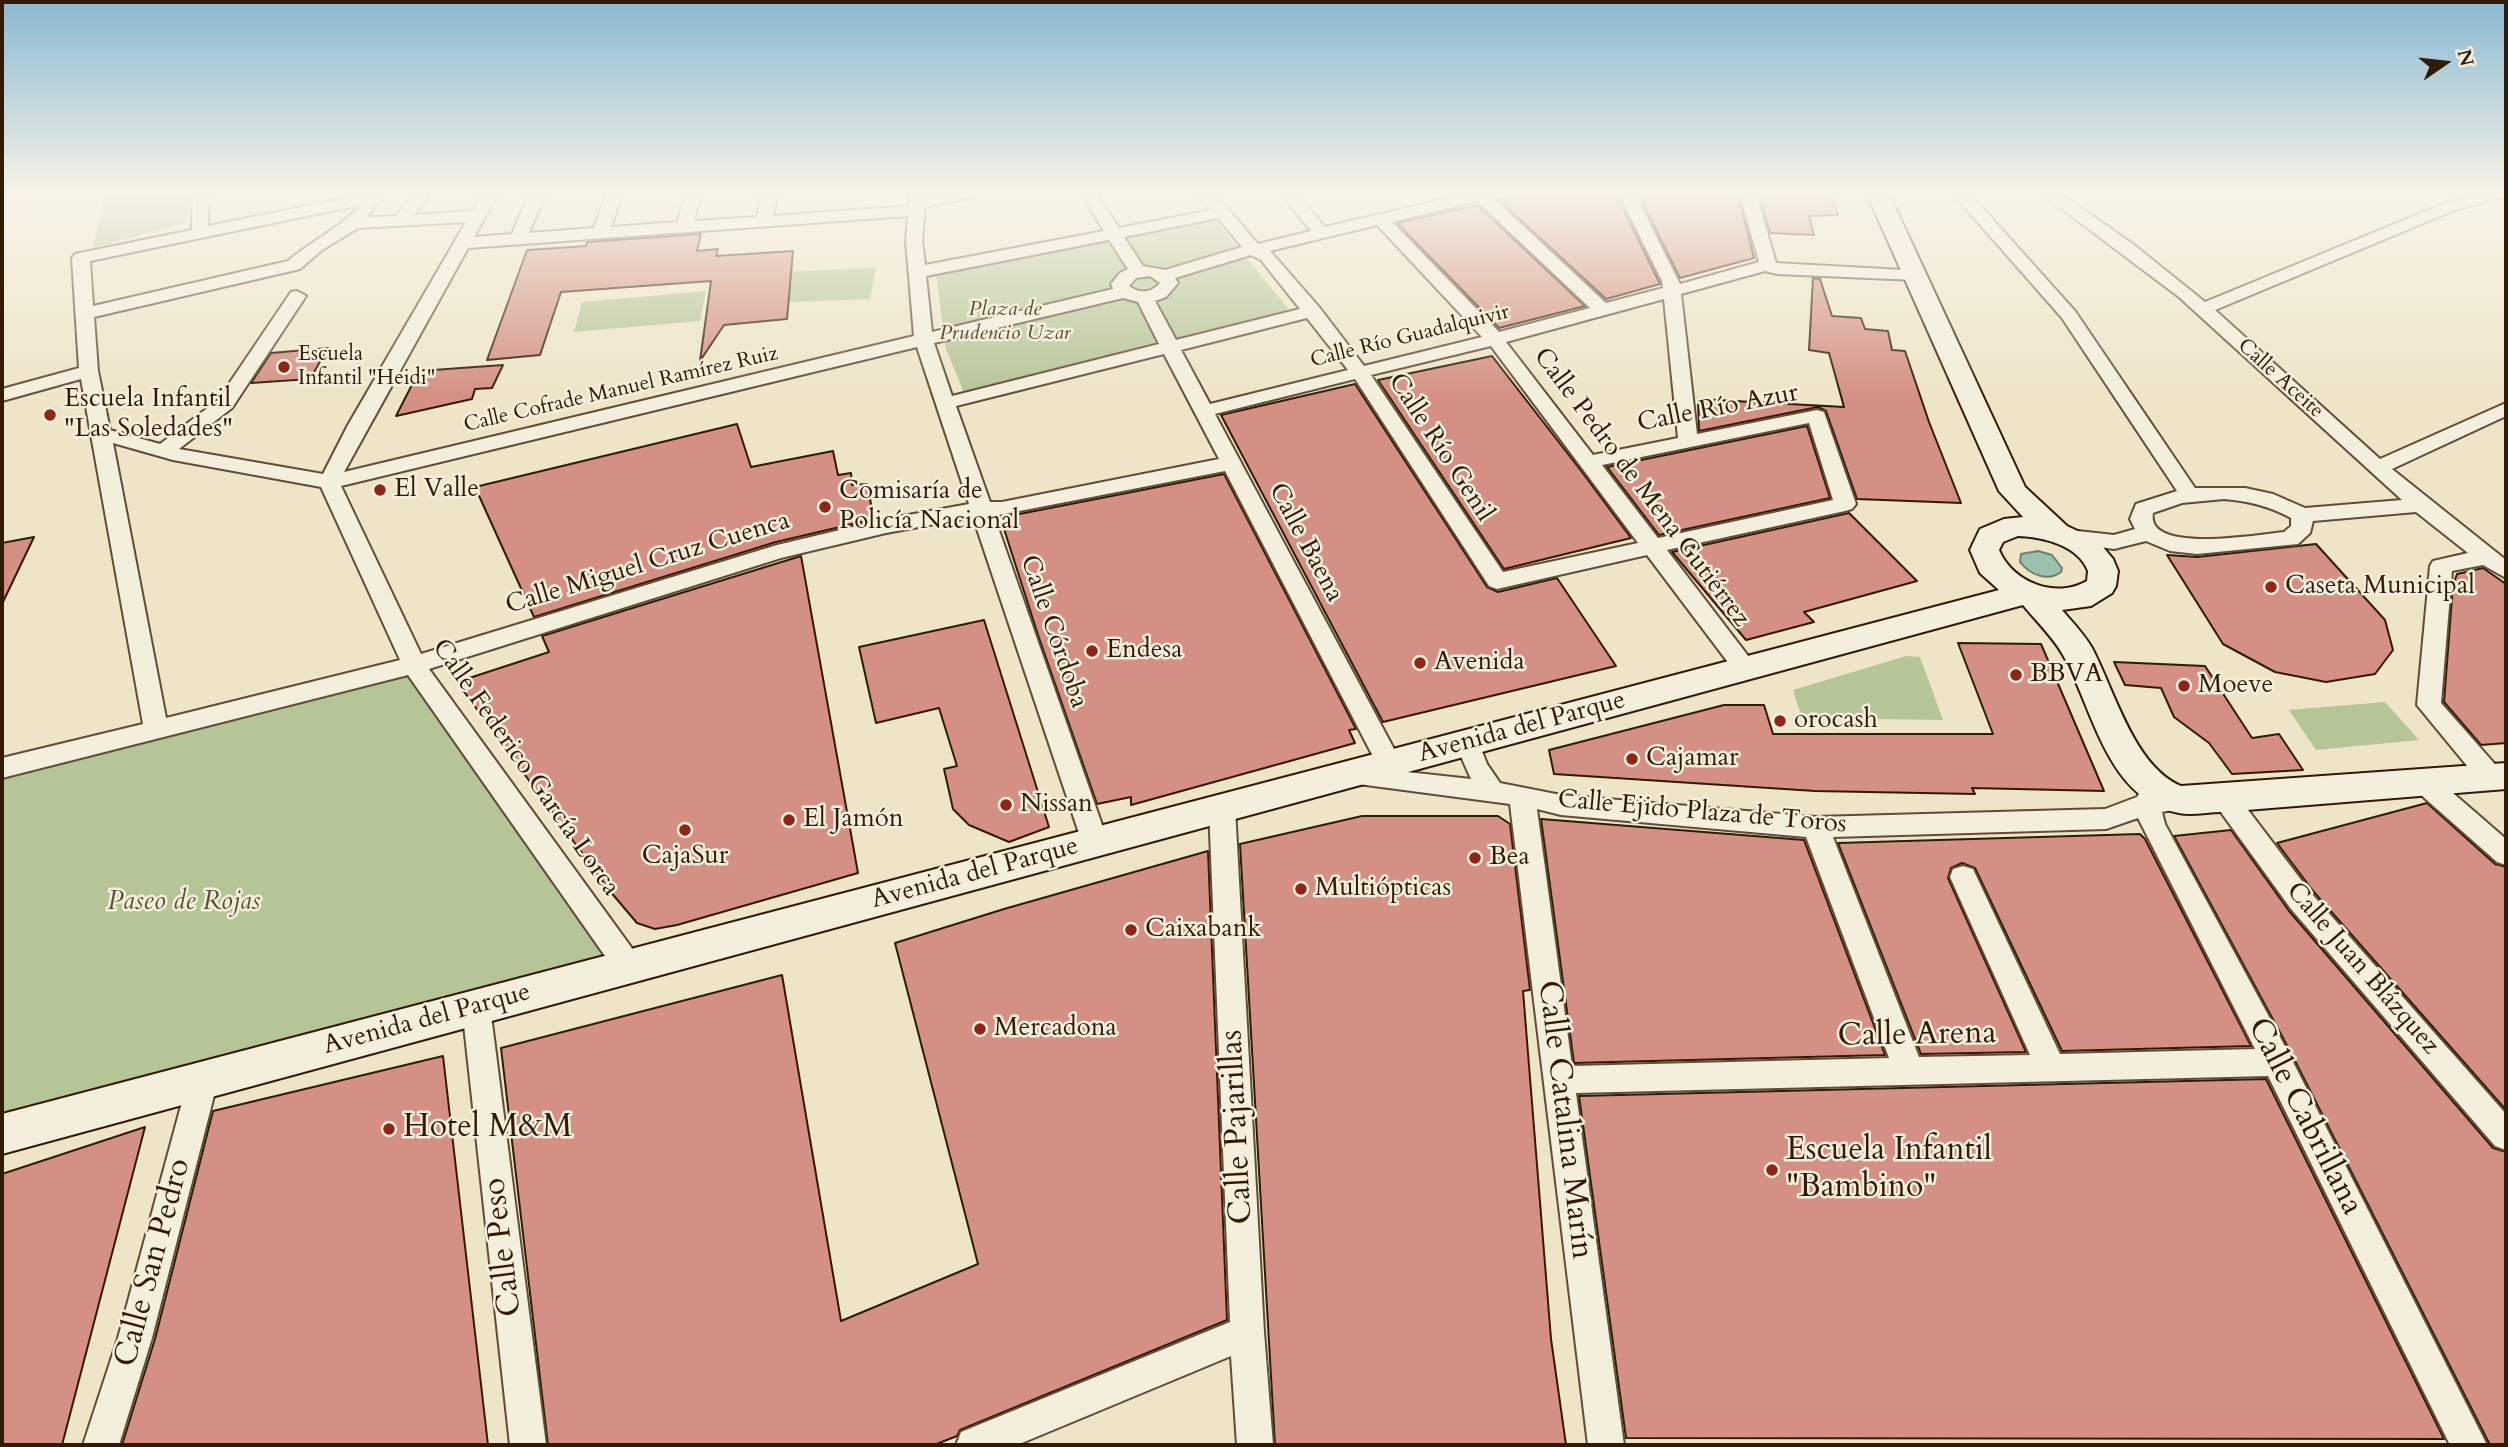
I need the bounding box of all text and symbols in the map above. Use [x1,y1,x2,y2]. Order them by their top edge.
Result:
north arrow [2410,28,2480,98]
text: N [2451,47,2480,69]
park label: Plaza de Prudencio Uzar [939,297,1071,347]
street label: Calle Río Guadalquivir [1308,300,1512,374]
street label: Calle Aceite [2232,334,2328,424]
place label: Escuela Infantil "Heidi" [298,342,435,392]
street label: Calle Cofrade Manuel Ramírez Ruiz [461,342,781,438]
street label: Calle Pedro de Mena Gutiérrez [1526,342,1756,634]
marker: Escuela Infantil "Heidi" [276,359,292,375]
street label: Calle Río Genil [1380,368,1500,528]
street label: Calle Río Azur [1635,378,1801,440]
place label: Escuela Infantil "Las Soledades" [64,384,233,446]
marker: Escuela Infantil "Las Soledades" [42,407,58,423]
place label: El Valle [394,474,479,506]
place label: Comisaría de Policía Nacional [839,476,1019,538]
street label: Calle Baena [1261,478,1349,608]
marker: El Valle [372,482,388,498]
marker: Comisaría de Policía Nacional [817,499,833,515]
street label: Calle Miguel Cruz Cuenca [502,506,794,622]
street label: Calle Córdoba [1012,551,1094,713]
place label: Caseta Municipal [2285,571,2475,603]
marker: Caseta Municipal [2263,579,2279,595]
street label: Calle Federico García Lorca [424,634,626,902]
place label: Endesa [1106,635,1182,667]
marker: Endesa [1084,643,1100,659]
place label: Avenida [1434,647,1525,679]
marker: Avenida [1412,655,1428,671]
place label: BBVA [2030,659,2103,691]
marker: BBVA [2008,667,2024,683]
place label: Moeve [2198,670,2273,702]
marker: Moeve [2176,678,2192,694]
street label: Avenida del Parque [1415,685,1629,771]
place label: orocash [1794,705,1878,737]
marker: orocash [1772,713,1788,729]
place label: Cajamar [1646,743,1738,775]
marker: Cajamar [1624,751,1640,767]
street label: Calle Ejido Plaza de Toros [1556,785,1848,841]
place label: Nissan [1020,789,1093,821]
marker: Nissan [998,797,1014,813]
place label: El Jamón [803,804,903,836]
marker: El Jamón [781,812,797,828]
marker: CajaSur [677,822,693,838]
street label: Avenida del Parque [868,831,1082,917]
place label: CajaSur [642,841,728,873]
place label: Bea [1489,842,1530,874]
marker: Bea [1467,850,1483,866]
place label: Multiópticas [1315,873,1451,905]
street label: Calle Juan Blázquez [2279,877,2445,1061]
marker: Multiópticas [1293,881,1309,897]
park label: Paseo de Rojas [108,887,260,919]
place label: Caixabank [1145,914,1261,946]
marker: Caixabank [1123,922,1139,938]
street label: Avenida del Parque [320,977,534,1063]
street label: Calle Catalina Marín [1528,978,1600,1262]
street label: Calle Cabrillana [2238,1012,2370,1222]
place label: Mercadona [994,1013,1117,1045]
street label: Calle Arena [1837,1015,1997,1057]
marker: Mercadona [972,1021,988,1037]
street label: Calle Pajarillas [1214,1029,1262,1225]
place label: Hotel M&M [403,1110,572,1148]
marker: Hotel M&M [381,1121,397,1137]
place label: Escuela Infantil "Bambino" [1786,1133,1992,1208]
street label: Calle San Pedro [108,1155,200,1371]
marker: Escuela Infantil "Bambino" [1764,1162,1780,1178]
street label: Calle Peso [476,1176,532,1318]

